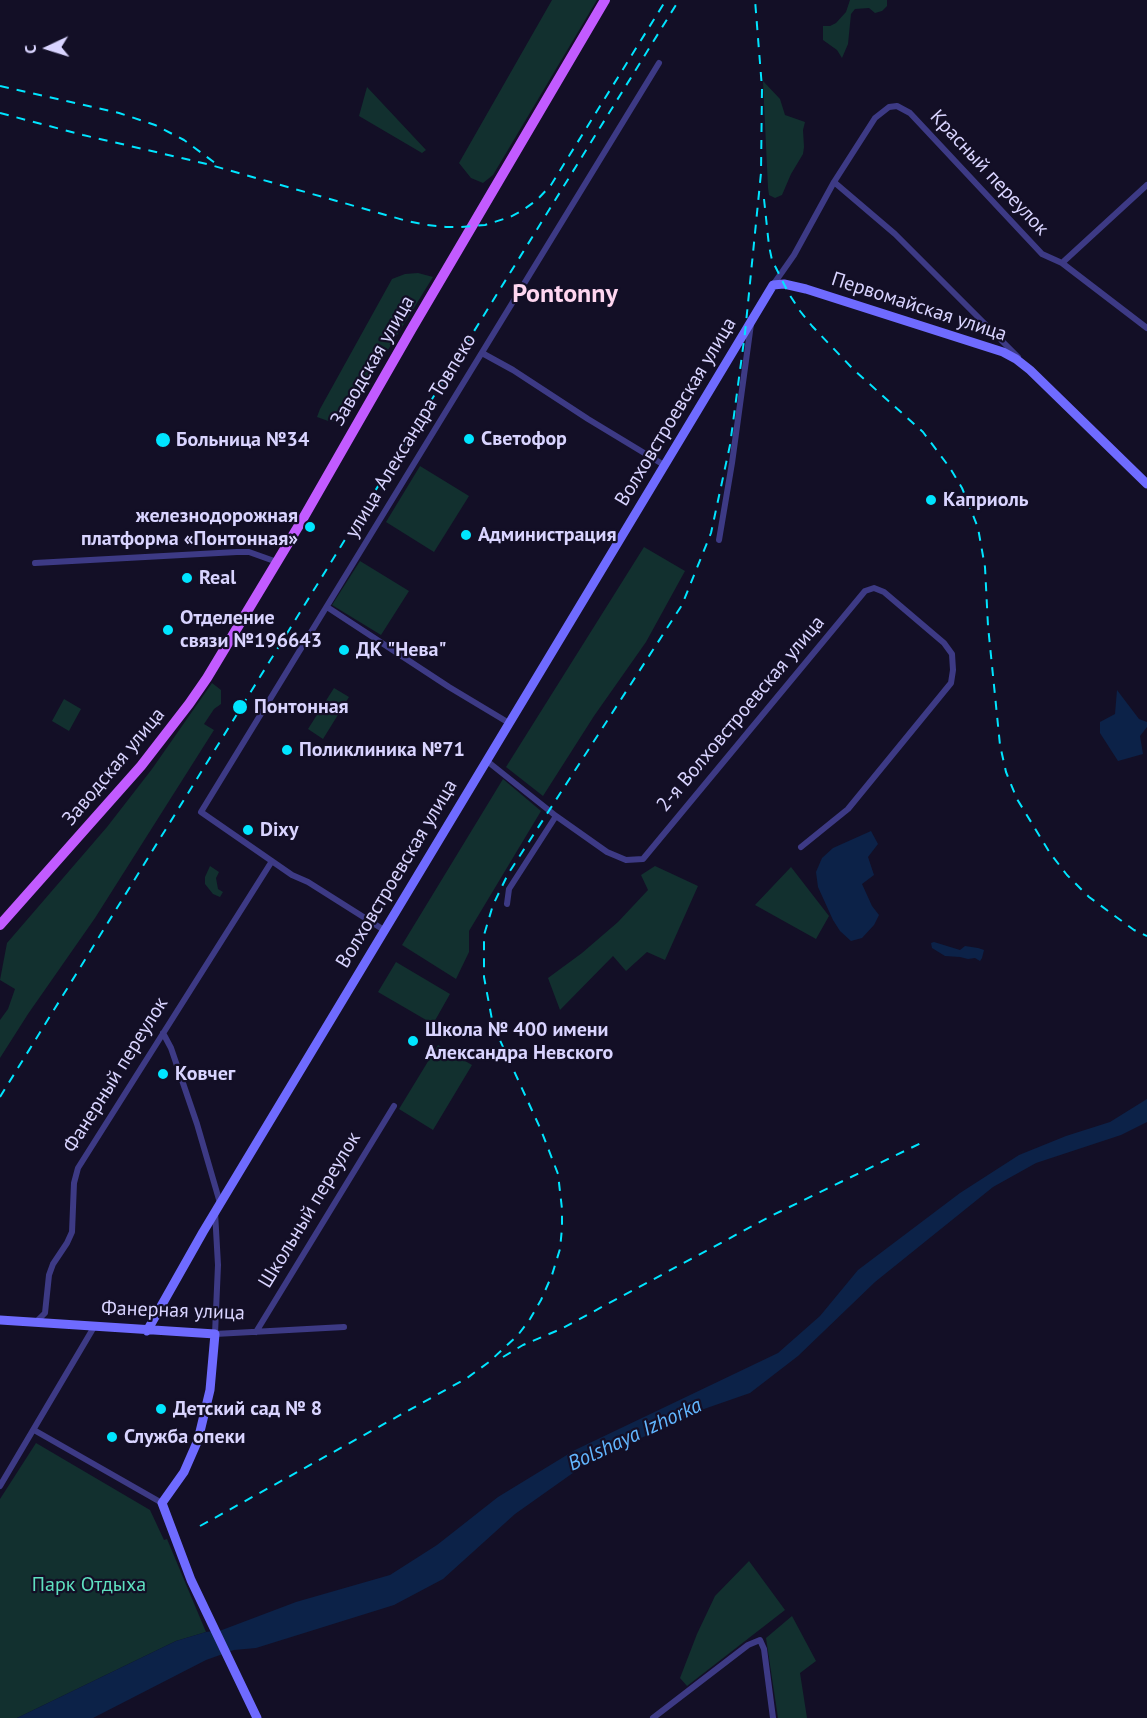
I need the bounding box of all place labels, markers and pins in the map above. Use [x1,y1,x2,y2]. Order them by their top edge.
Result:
place label: Светофор [481,427,567,451]
place label: Больница №34 [176,428,309,452]
marker: Больница №34 [154,431,172,449]
marker: Светофор [462,432,476,446]
place label: Каприоль [943,488,1028,512]
marker: Каприоль [924,493,938,507]
place label: железнодорожная платформа «Понтонная» [81,504,298,551]
marker: железнодорожная платформа «Понтонная» [303,520,317,534]
place label: Администрация [478,523,616,547]
marker: Администрация [459,528,473,542]
place label: Real [199,566,236,590]
marker: Real [180,571,194,585]
place label: Отделение связи №196643 [180,606,322,653]
marker: Отделение связи №196643 [161,623,175,637]
place label: ДК "Нева" [356,638,447,662]
marker: ДК "Нева" [337,643,351,657]
place label: Понтонная [254,695,349,719]
marker: Понтонная [231,698,249,716]
place label: Поликлиника №71 [299,738,465,762]
marker: Поликлиника №71 [280,743,294,757]
place label: Dixy [260,818,299,842]
marker: Dixy [241,823,255,837]
place label: Школа № 400 имени Александра Невского [425,1018,613,1065]
marker: Школа № 400 имени Александра Невского [406,1034,420,1048]
place label: Ковчег [175,1062,235,1086]
marker: Ковчег [156,1067,170,1081]
place label: Детский сад № 8 [173,1397,322,1421]
marker: Детский сад № 8 [154,1402,168,1416]
place label: Служба опеки [124,1425,245,1449]
marker: Служба опеки [105,1430,119,1444]

